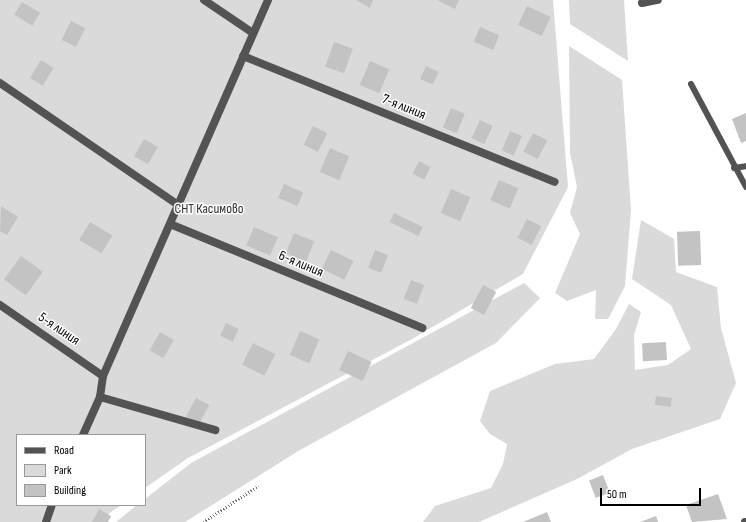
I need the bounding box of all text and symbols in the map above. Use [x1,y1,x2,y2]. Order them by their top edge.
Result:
street label: 7-я линия [380,91,428,123]
park label: СНТ Касимово [174,201,244,217]
street label: 6-я линия [276,247,326,281]
street label: 5-я линия [35,309,83,349]
legend [16,434,146,506]
text: Road [54,443,74,458]
text: Park [54,463,72,478]
scale bar [602,480,703,506]
text: Building [54,483,86,498]
text: 50 m [607,487,627,502]

